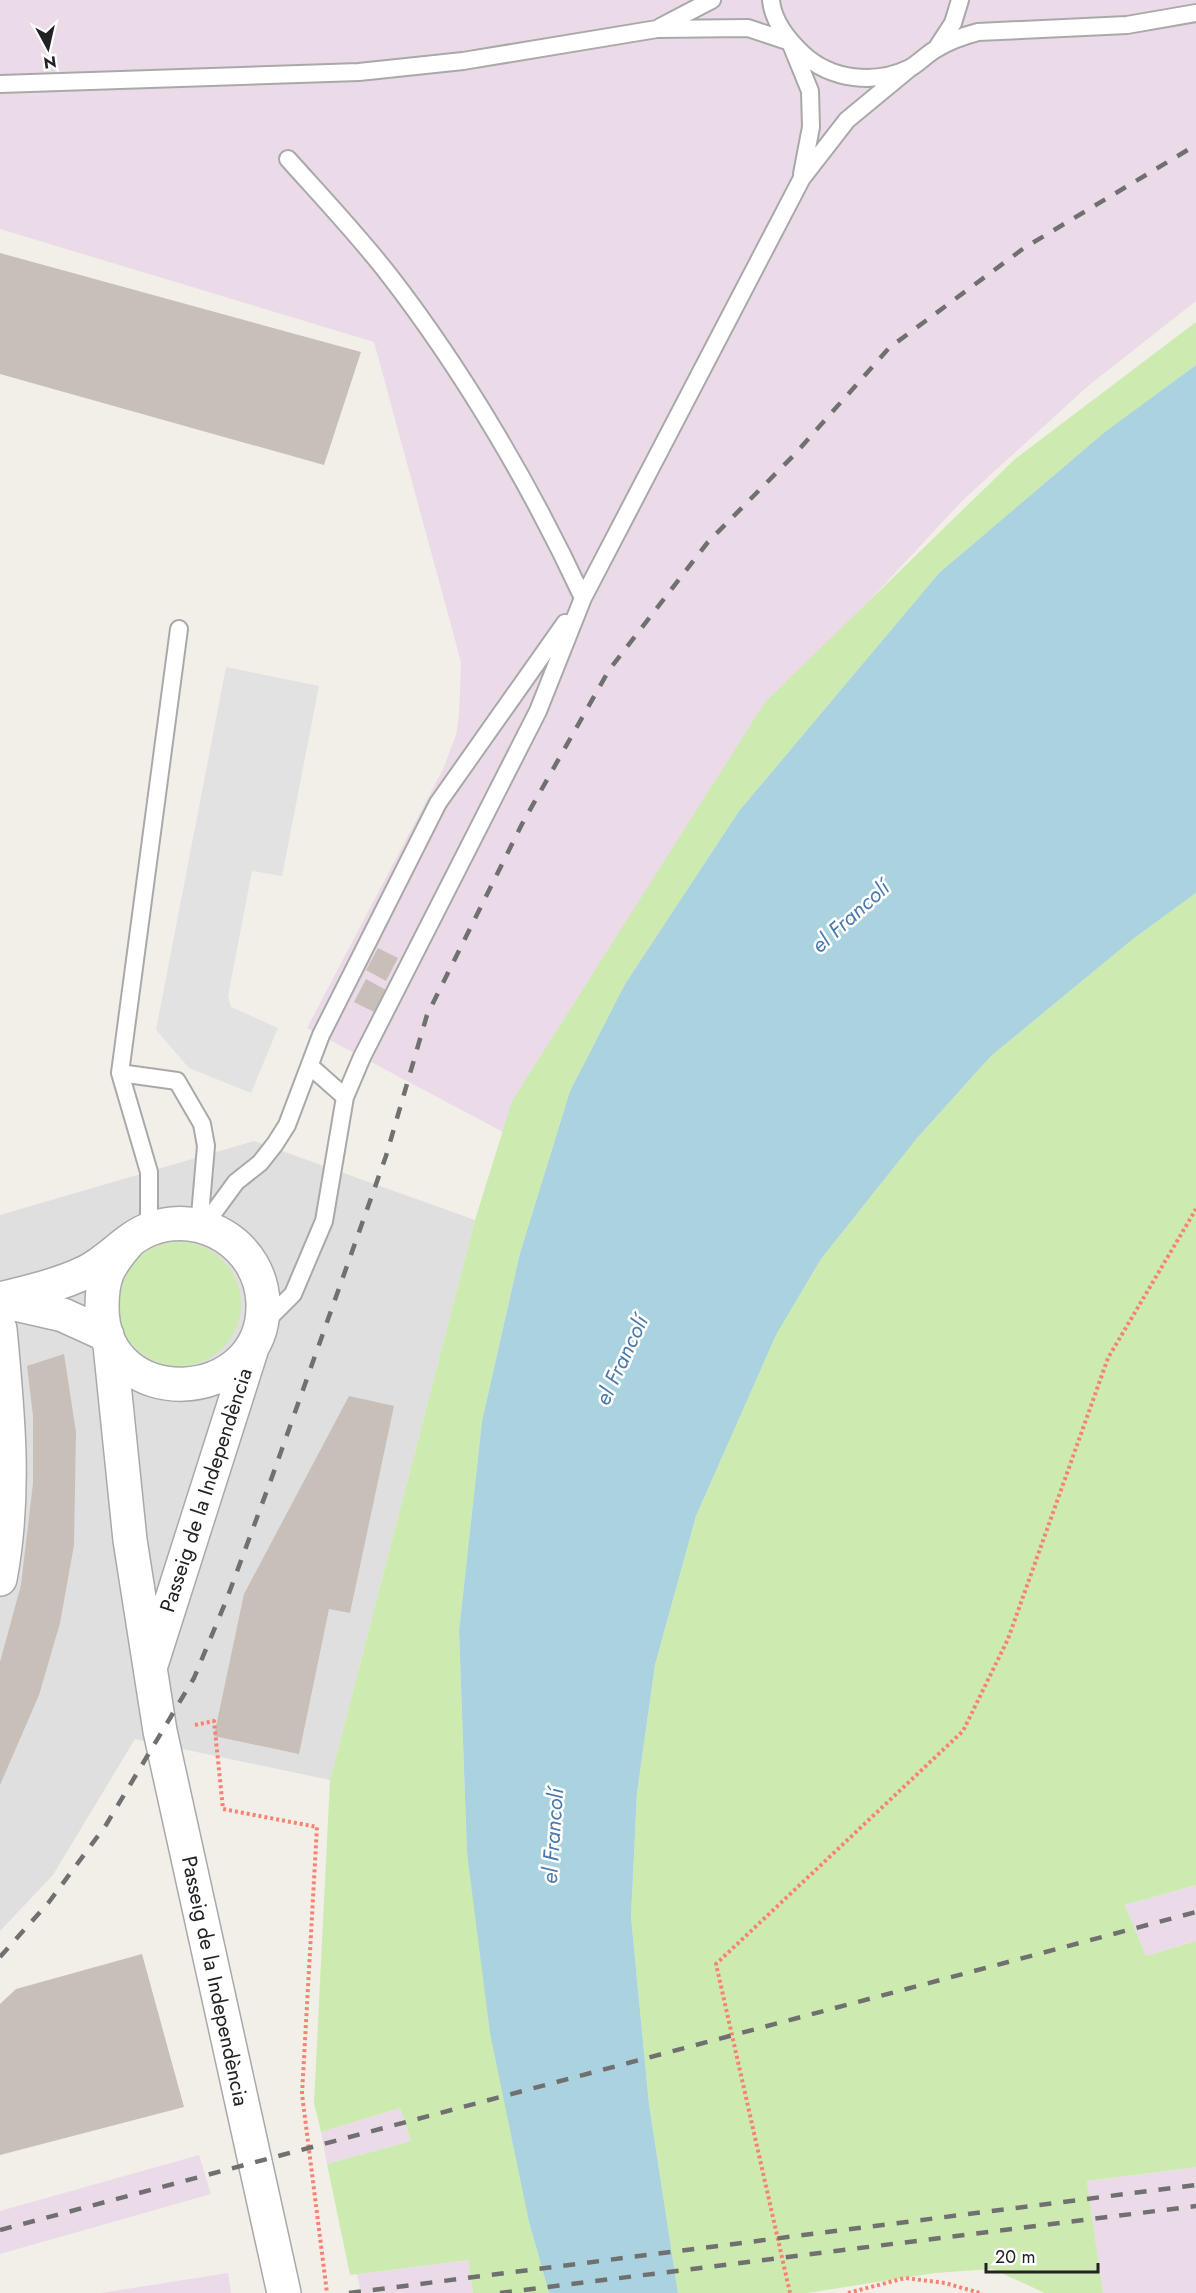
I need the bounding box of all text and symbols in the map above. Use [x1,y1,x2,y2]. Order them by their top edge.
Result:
north arrow [18,18,78,78]
text: N [42,50,58,75]
water label: el Francolí [804,870,899,960]
water label: el Francolí [586,1307,657,1410]
street label: Passeig de la Independència [152,1364,260,1616]
water label: el Francolí [533,1784,572,1885]
street label: Passeig de la Independència [174,1853,256,2109]
scale bar [986,2236,1098,2274]
text: 20 m [995,2244,1035,2270]

